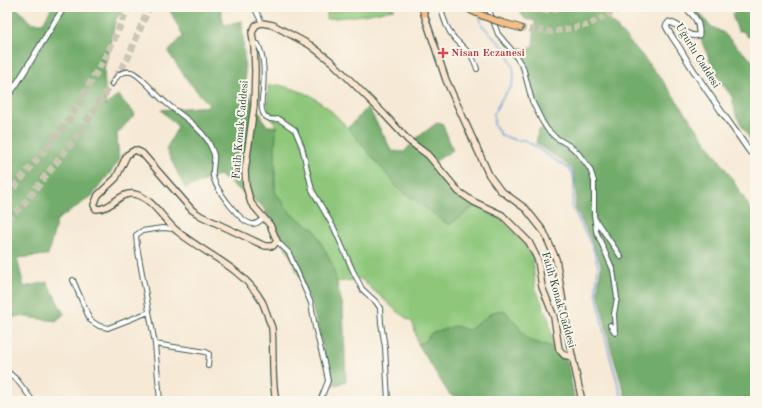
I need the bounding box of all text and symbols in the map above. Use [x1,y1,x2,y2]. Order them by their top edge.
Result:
street label: Uğurlu Caddesi [673,22,721,90]
marker: Nisan Eczanesi [438,48,448,58]
place label: Nisan Eczanesi [451,48,525,59]
street label: Fatih Konak Caddesi [231,80,251,180]
street label: Fatih Konak Caddesi [539,251,577,349]

